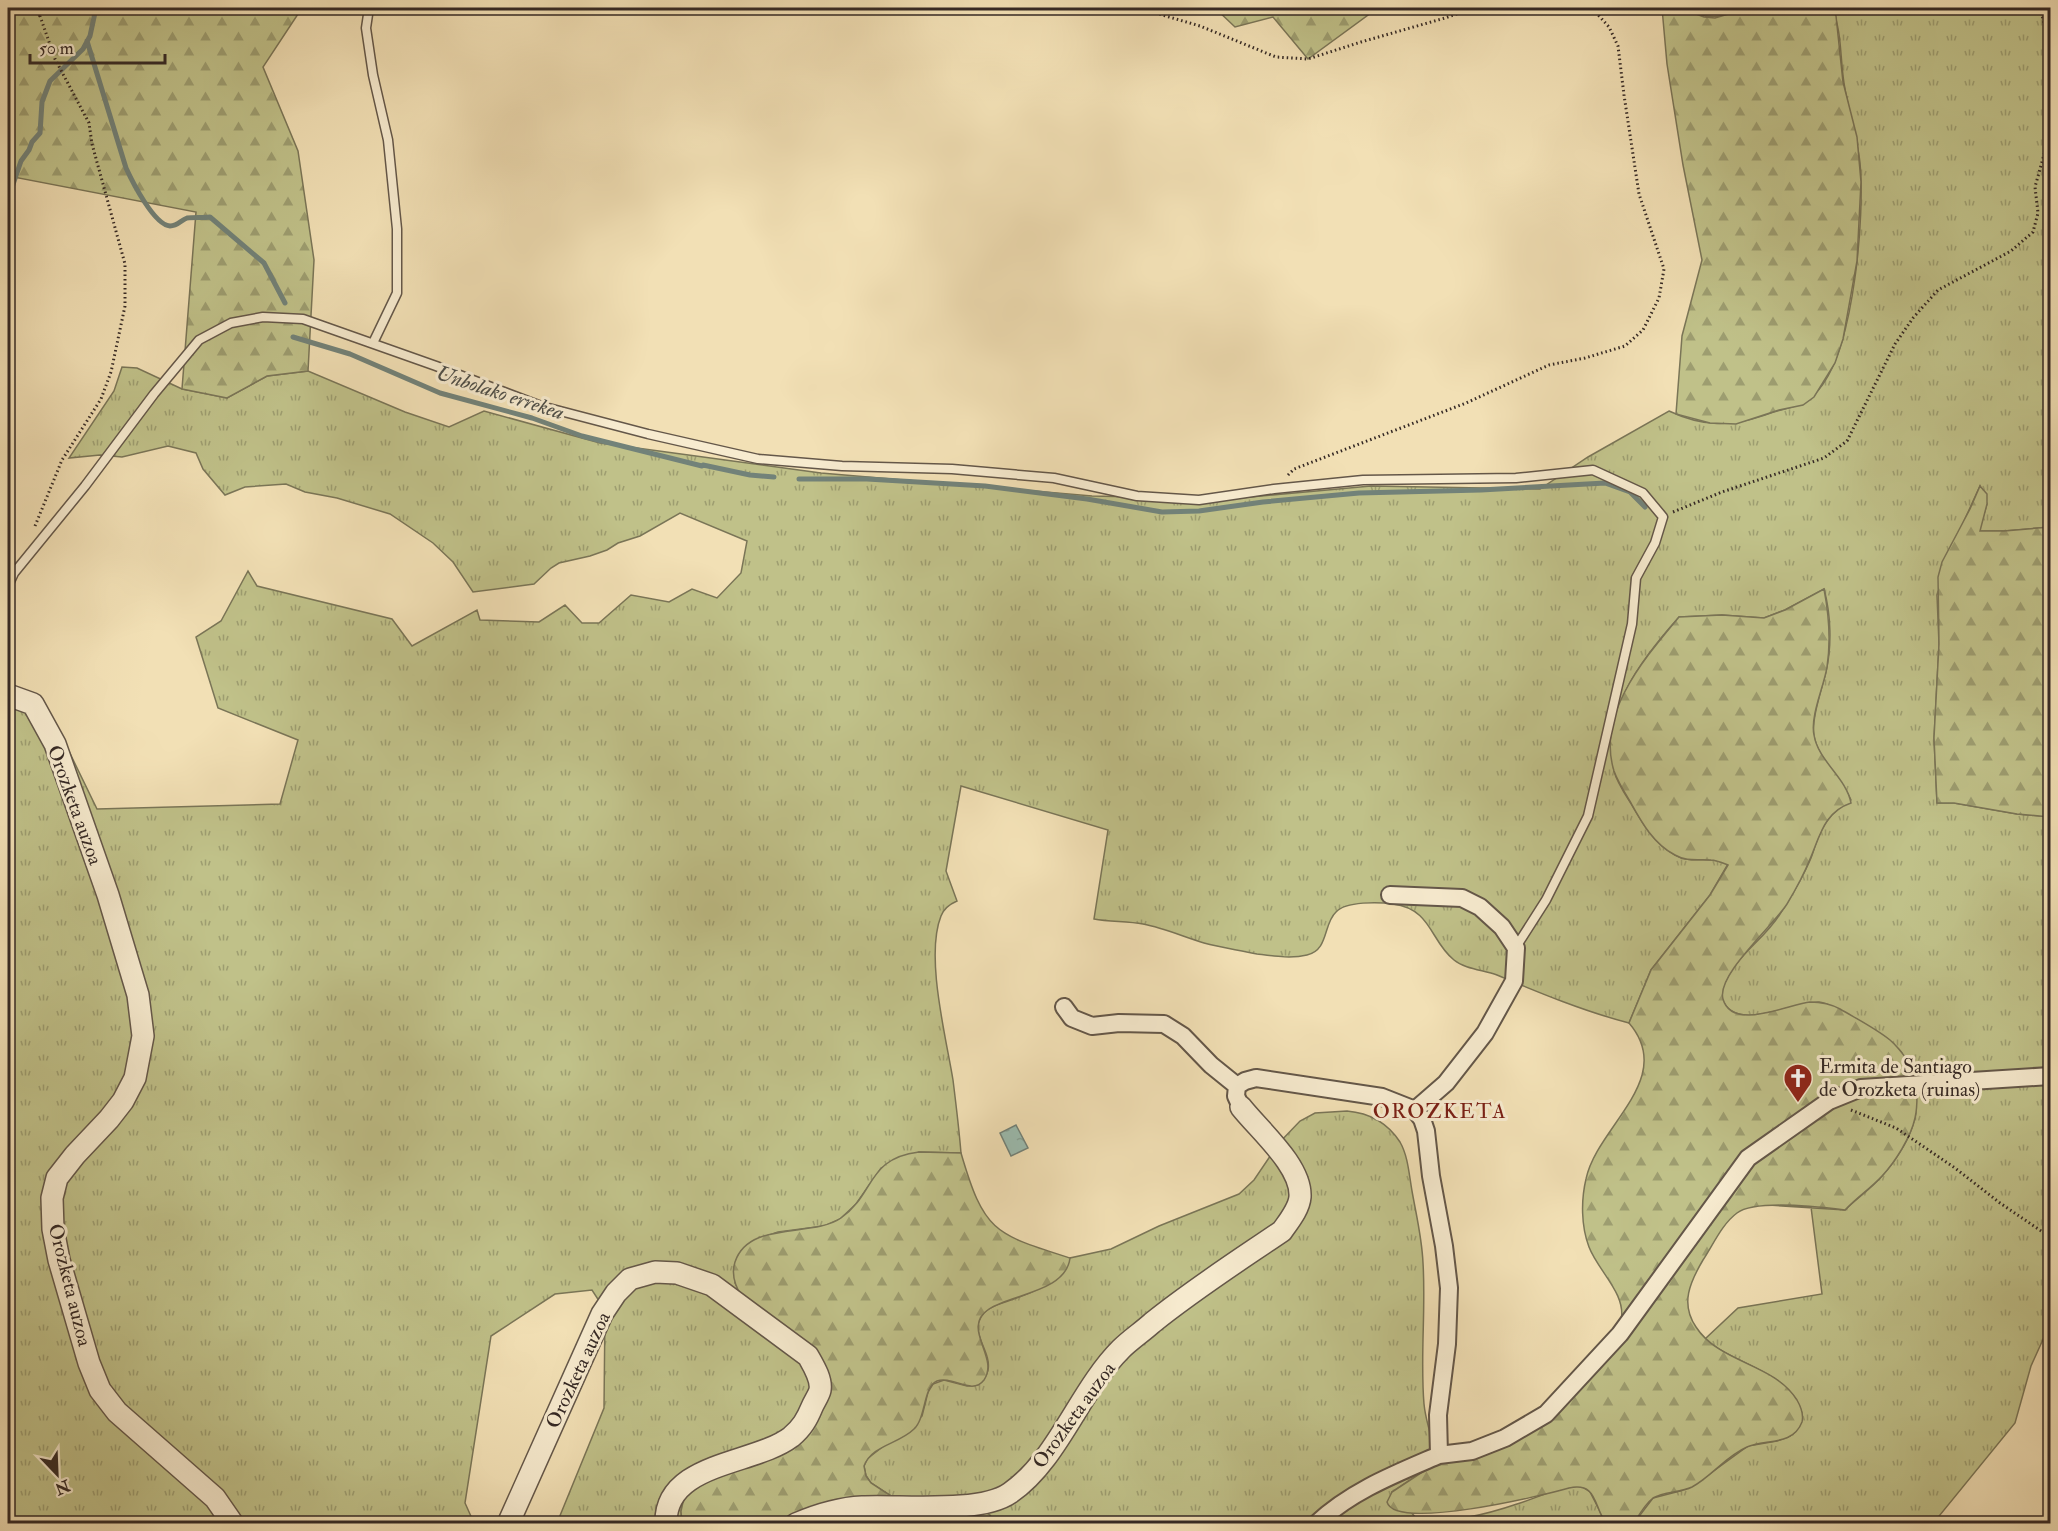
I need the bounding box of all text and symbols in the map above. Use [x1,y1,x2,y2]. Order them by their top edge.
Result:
scale bar [30,27,165,65]
text: 50 m [39,37,74,60]
water label: Unbolako errekea [433,360,568,426]
street label: Orozketa auzoa [42,742,108,869]
place label: Ermita de Santiago de Orozketa (ruinas) [1819,1054,1980,1102]
church icon: Ermita de Santiago de Orozketa (ruinas) [1782,1062,1814,1104]
district label: OROZKETA [1373,1098,1507,1125]
street label: Orozketa auzoa [43,1221,98,1350]
street label: Orozketa auzoa [540,1307,616,1432]
street label: Orozketa auzoa [1027,1356,1121,1473]
north arrow [27,1444,87,1504]
text: N [51,1474,74,1499]

